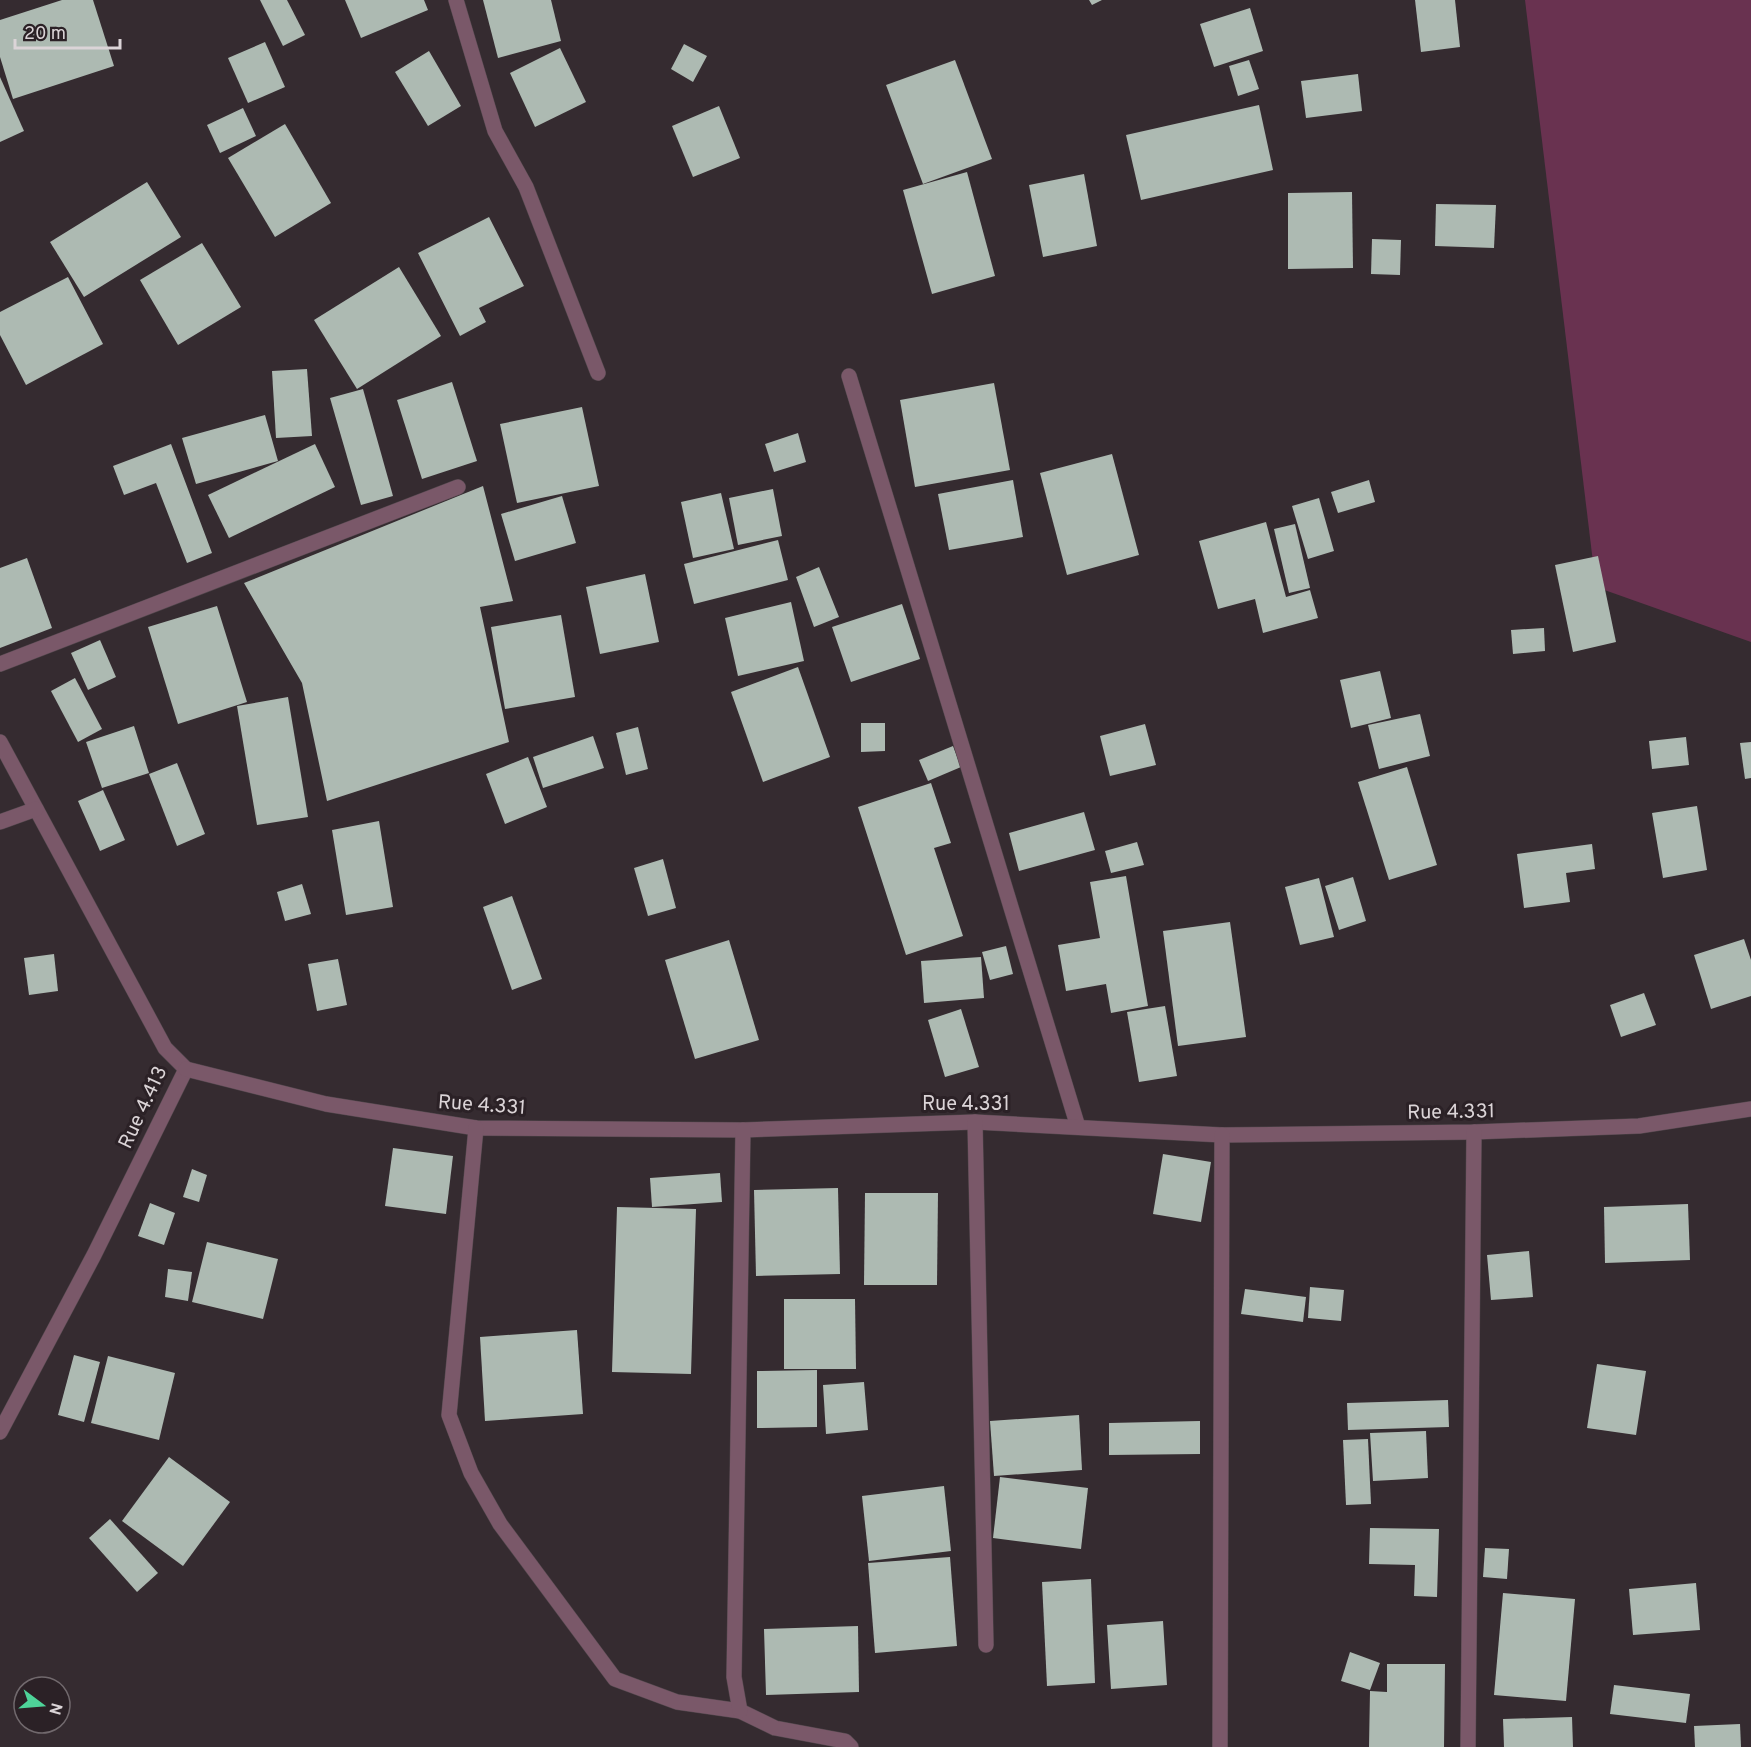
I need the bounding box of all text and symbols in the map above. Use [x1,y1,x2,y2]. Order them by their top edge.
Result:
scale bar [15,12,120,50]
text: 20 m [24,23,66,46]
street label: Rue 4.413 [113,1062,174,1153]
street label: Rue 4.331 [437,1090,527,1122]
street label: Rue 4.331 [922,1092,1010,1118]
street label: Rue 4.331 [1407,1099,1495,1127]
north arrow [12,1675,72,1735]
text: N [43,1700,66,1717]

